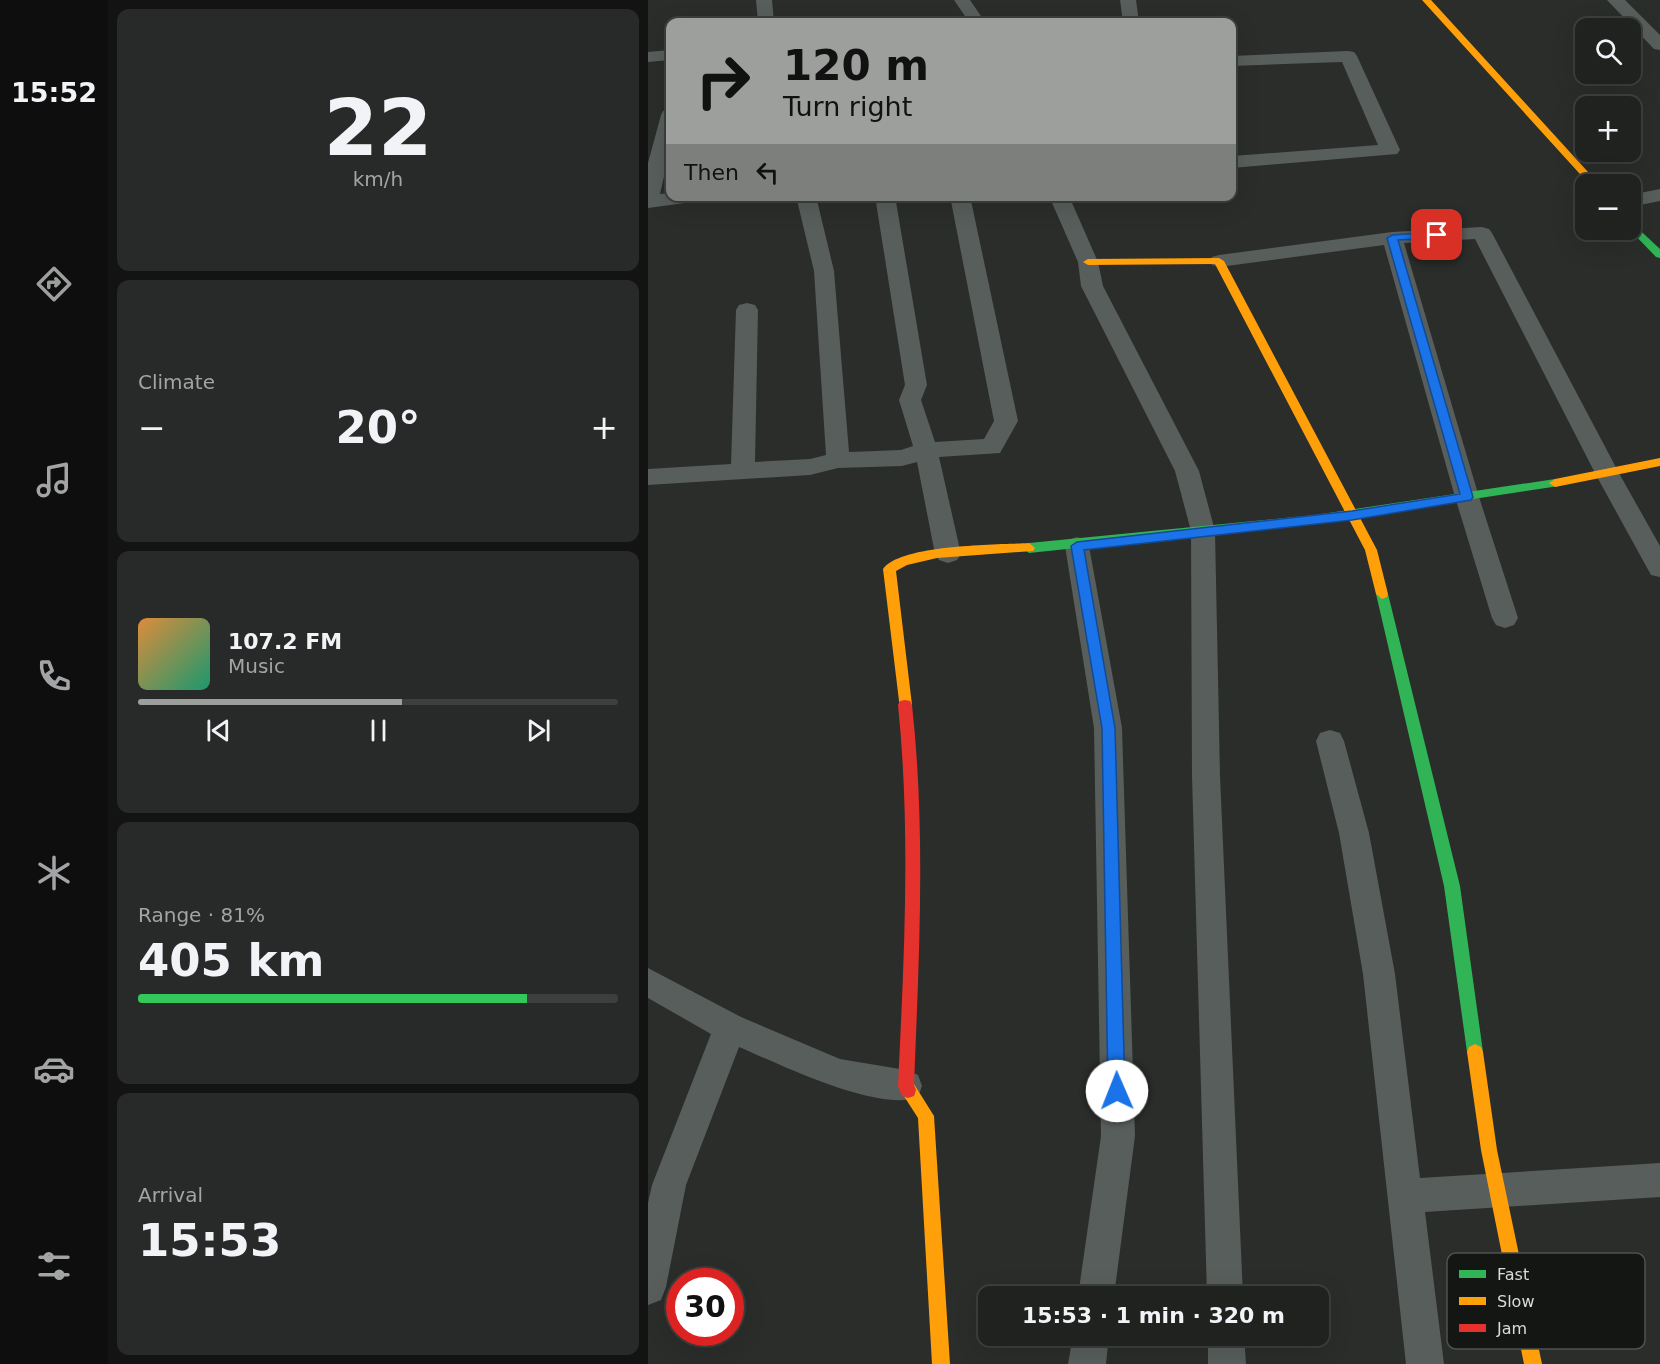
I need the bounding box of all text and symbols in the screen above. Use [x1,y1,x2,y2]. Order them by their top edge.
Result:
map controls [1575,18,1641,240]
button: search [1575,18,1641,84]
text: 120 m [783,41,929,90]
icon: right [684,42,762,120]
text: 15:52 [11,77,97,108]
text: 22 [324,83,432,173]
text: Turn right [783,91,912,122]
button: + [1575,96,1641,162]
icon: left [751,156,784,189]
text: Then [684,160,739,185]
text: km/h [353,167,403,191]
button: − [1575,174,1641,240]
pin [1411,209,1462,260]
icon: arrive [1420,218,1453,251]
icon: directions [33,263,75,305]
text: Climate [138,370,215,394]
text: 20° [335,401,421,454]
text: − [138,408,166,447]
text: + [590,408,618,447]
icon: music [33,459,75,501]
text: 107.2 FM [228,629,342,654]
text: Music [228,654,285,678]
icon: phone [33,655,75,697]
icon: previous [202,714,235,747]
icon: pause [362,714,395,747]
icon: next [522,714,555,747]
icon: climate [33,852,75,894]
text: Range · 81% [138,903,265,927]
text: 405 km [138,934,324,987]
icon: car [33,1048,75,1090]
position arrow [1085,1059,1149,1123]
text: Arrival [138,1183,203,1207]
text: 15:53 [138,1214,281,1267]
icon: filters [33,1245,75,1287]
legend [1447,1253,1645,1349]
text: Fast [1497,1265,1529,1284]
speed limit sign: 30 [666,1268,744,1346]
text: Slow [1497,1292,1534,1311]
text: 15:53 · 1 min · 320 m [1022,1303,1285,1328]
text: Jam [1496,1319,1527,1338]

